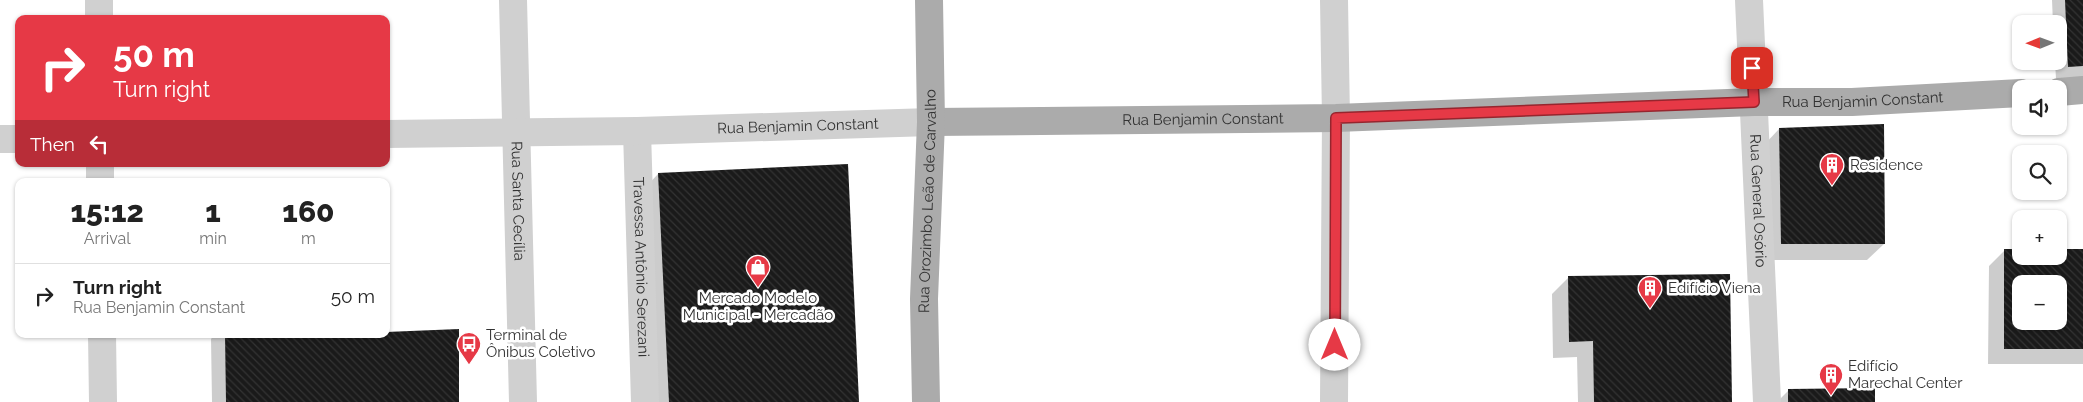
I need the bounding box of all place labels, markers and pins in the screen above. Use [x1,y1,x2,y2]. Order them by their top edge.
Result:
pin [1731,47,1773,89]
building icon: Residence [1819,152,1845,186]
place label: Residence [1850,156,1923,174]
shop icon: Mercado Modelo Municipal - Mercadão [745,254,771,288]
building icon: Edifício Viena [1637,275,1663,309]
place label: Edifício Viena [1668,279,1761,297]
place label: Mercado Modelo Municipal - Mercadão [683,289,833,324]
place label: Terminal de Ônibus Coletivo [486,326,596,361]
bus stop icon: Terminal de Ônibus Coletivo [456,331,482,365]
place label: Edifício Marechal Center [1848,357,1963,392]
building icon: Edifício Marechal Center [1818,362,1844,396]

